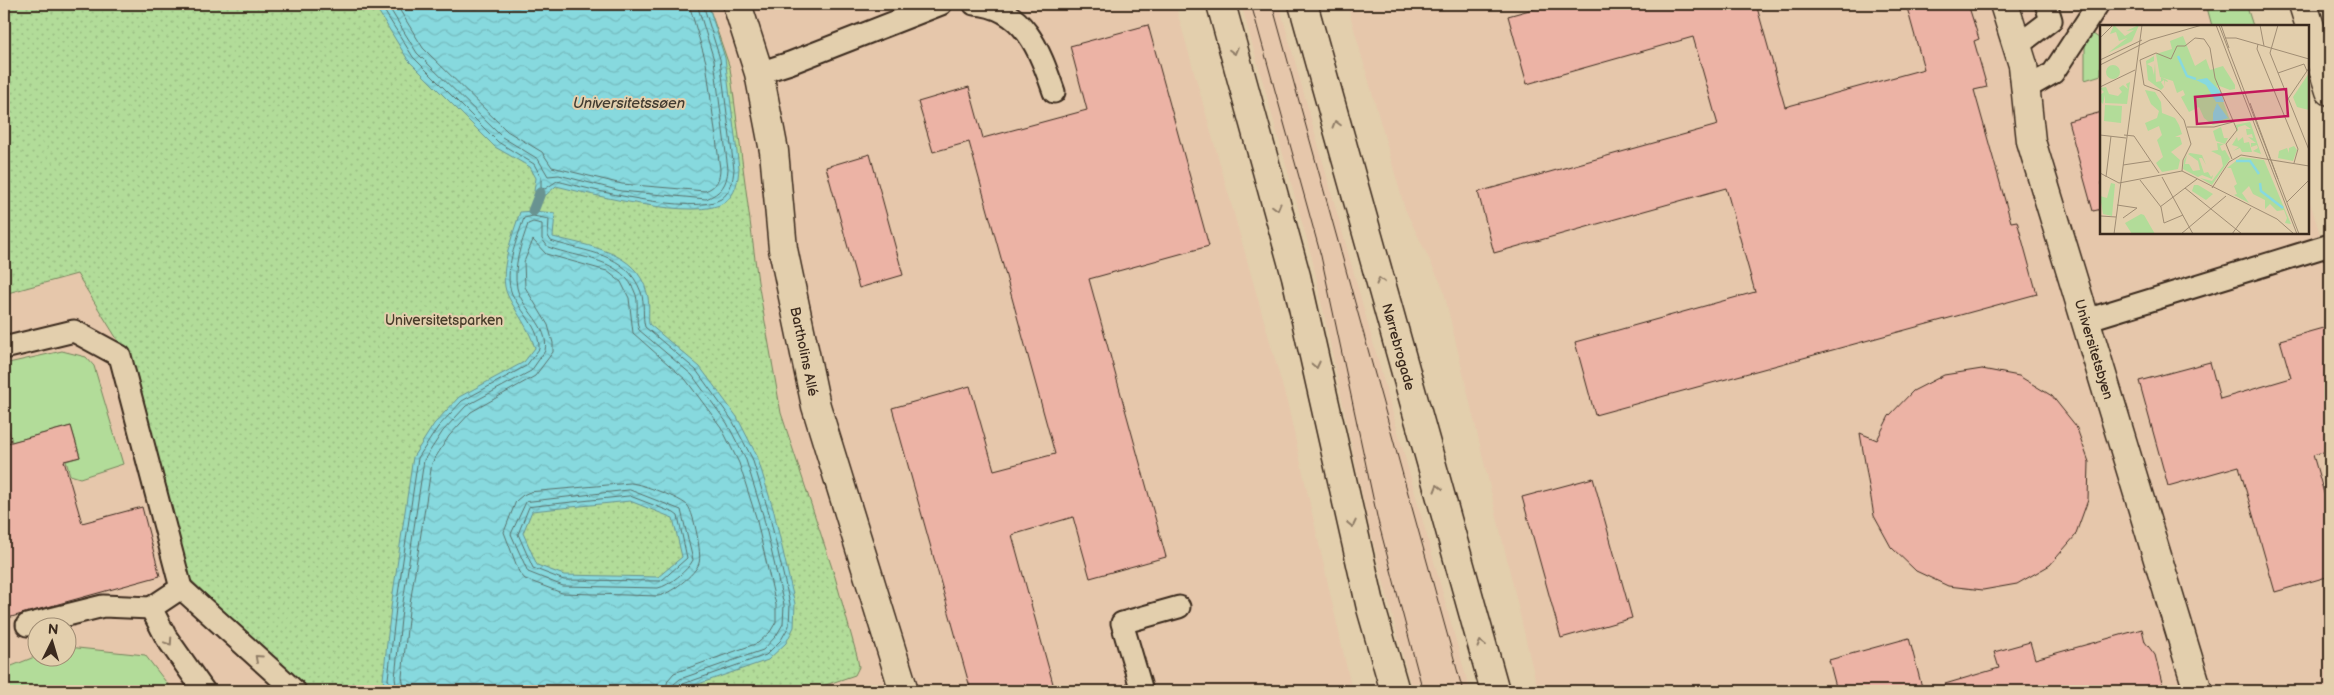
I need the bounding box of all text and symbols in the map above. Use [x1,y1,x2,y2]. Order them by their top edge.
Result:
inset map [2100,25,2309,234]
one-way arrow [1228,46,1239,55]
water label: Universitetssøen [573,94,685,113]
one-way arrow [1332,121,1342,129]
one-way arrow [1272,203,1282,211]
one-way arrow [1375,276,1386,285]
street label: Universitetsbyen [2071,297,2117,402]
street label: Nørrebrogade [1379,301,1419,392]
street label: Bartholins Allé [787,305,822,398]
park label: Universitetsparken [385,312,503,329]
one-way arrow [1310,361,1321,369]
one-way arrow [1433,483,1444,492]
one-way arrow [1346,519,1357,528]
north arrow [28,618,78,668]
text: N [47,621,59,638]
one-way arrow [163,636,172,646]
one-way arrow [1477,641,1487,649]
one-way arrow [255,655,264,664]

